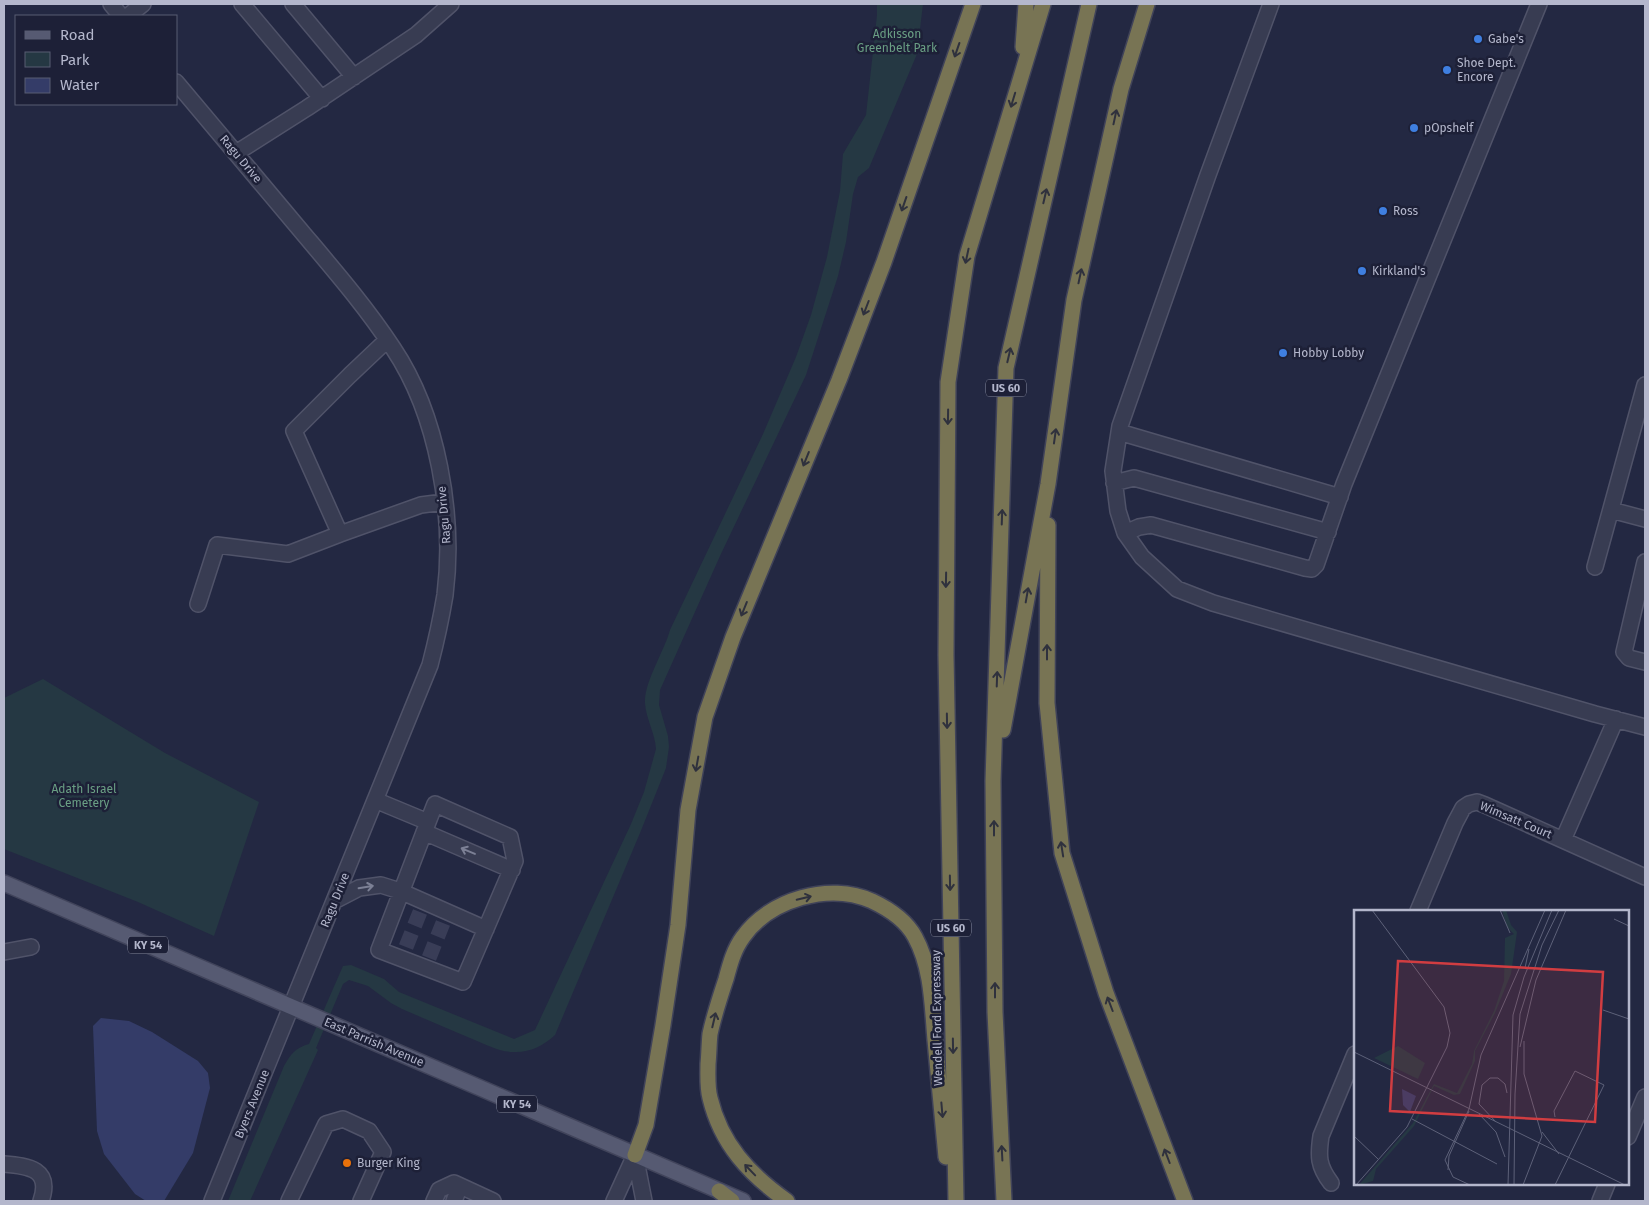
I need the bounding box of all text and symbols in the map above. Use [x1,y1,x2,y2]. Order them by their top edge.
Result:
legend [15,15,178,105]
text: Road [60,26,95,44]
park label: Adkisson Greenbelt Park [857,27,938,55]
place label: Gabe's [1488,32,1524,46]
marker: Gabe's [1472,33,1484,45]
one-way arrow [952,42,961,57]
text: Park [60,51,90,69]
place label: Shoe Dept. Encore [1457,56,1516,84]
marker: Shoe Dept. Encore [1441,64,1453,76]
text: Water [60,76,99,94]
one-way arrow [1007,92,1017,108]
one-way arrow [1110,109,1120,125]
place label: pOpshelf [1424,121,1474,135]
marker: pOpshelf [1408,122,1420,134]
street label: Ragu Drive [217,132,265,186]
one-way arrow [1041,189,1050,205]
one-way arrow [899,195,908,211]
place label: Ross [1393,204,1419,218]
marker: Ross [1377,205,1389,217]
one-way arrow [962,248,971,264]
place label: Kirkland's [1372,264,1426,278]
marker: Kirkland's [1356,265,1368,277]
one-way arrow [1076,268,1085,284]
one-way arrow [861,300,870,315]
place label: Hobby Lobby [1293,346,1364,360]
one-way arrow [1005,347,1014,363]
marker: Hobby Lobby [1277,347,1289,359]
road number: US 60 [986,379,1026,396]
one-way arrow [943,409,953,425]
one-way arrow [1050,428,1060,444]
one-way arrow [801,451,810,466]
street label: Ragu Drive [434,486,454,544]
one-way arrow [997,509,1006,525]
one-way arrow [941,572,951,588]
one-way arrow [1023,587,1033,603]
one-way arrow [739,601,748,616]
one-way arrow [1042,644,1052,660]
one-way arrow [992,672,1001,688]
one-way arrow [942,712,952,729]
one-way arrow [691,756,701,772]
park label: Adath Israel Cemetery [51,782,117,810]
street label: Wimsatt Court [1478,799,1555,842]
one-way arrow [989,820,999,836]
one-way arrow [1057,841,1067,857]
one-way arrow [461,845,476,855]
street label: Ragu Drive [318,870,352,930]
one-way arrow [945,875,955,891]
one-way arrow [358,882,374,892]
one-way arrow [796,892,812,902]
inset map [1354,910,1629,1185]
road number: US 60 [931,920,971,936]
road number: KY 54 [128,936,168,954]
street label: Wendell Ford Expressway [929,950,945,1086]
one-way arrow [990,982,1000,998]
one-way arrow [1105,997,1114,1012]
one-way arrow [710,1012,719,1028]
street label: East Parrish Avenue [322,1015,426,1069]
one-way arrow [948,1038,958,1054]
street label: Byers Avenue [232,1068,272,1140]
road number: KY 54 [497,1096,537,1112]
one-way arrow [937,1102,946,1118]
one-way arrow [997,1145,1006,1161]
one-way arrow [1162,1148,1171,1164]
place label: Burger King [357,1156,421,1170]
marker: Burger King [341,1157,353,1169]
one-way arrow [744,1164,756,1176]

